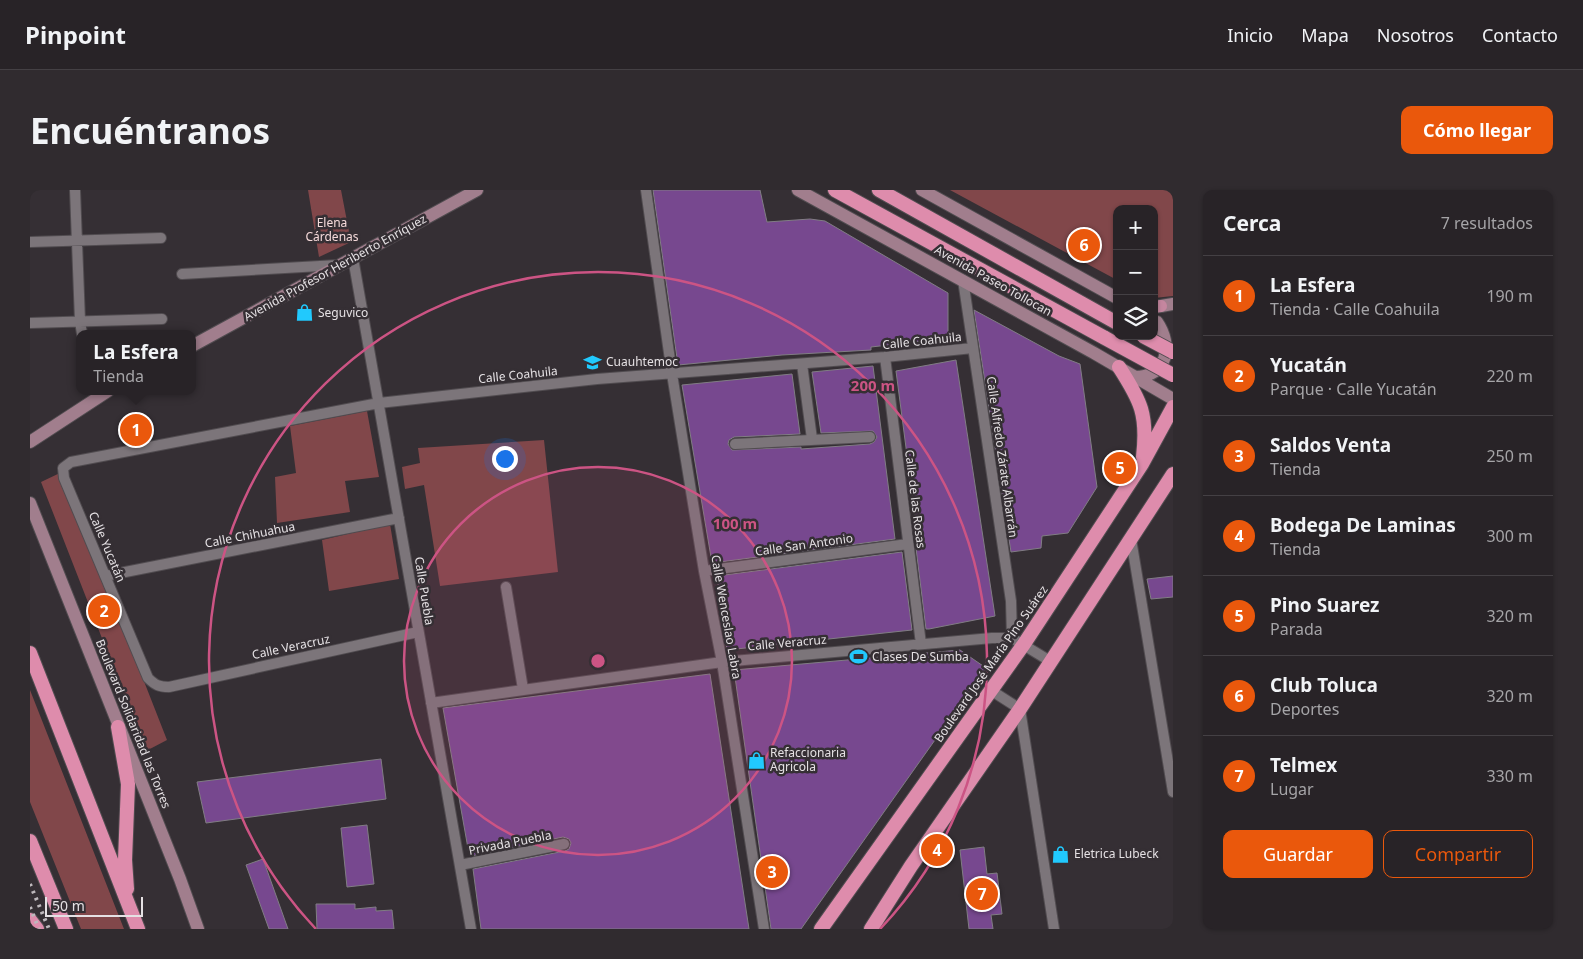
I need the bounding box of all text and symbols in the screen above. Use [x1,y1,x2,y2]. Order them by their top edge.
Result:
text: Pinpoint [25,18,126,51]
text: Inicio [1227,23,1273,47]
text: Mapa [1301,23,1349,47]
text: Nosotros [1377,23,1454,47]
text: Contacto [1482,23,1558,47]
button: Cómo llegar [1401,106,1553,154]
text: Encuéntranos [30,107,270,154]
map controls [1113,205,1158,340]
button: + [1113,205,1158,250]
text: Cerca [1223,209,1281,237]
street label: Avenida Profesor Heriberto Enríquez [240,210,429,325]
text: 7 resultados [1441,212,1533,234]
park label: Elena Cárdenas [305,214,359,245]
pin: 6 [1068,226,1100,264]
street label: Avenida Paseo Tollocan [932,241,1055,320]
button: − [1113,250,1158,295]
text: La Esfera [1270,272,1355,298]
text: 1 [1234,285,1244,307]
text: 190 m [1486,285,1533,307]
button: layers [1113,295,1158,340]
text: Tienda · Calle Coahuila [1270,298,1440,320]
shop icon: Seguvico [294,303,314,323]
place label: Seguvico [318,304,368,321]
street label: Calle Coahuila [881,328,962,353]
popup [76,330,196,395]
text: La Esfera [93,339,179,365]
school or university icon: Cuauhtemoc [582,352,602,372]
text: Yucatán [1270,352,1347,378]
place label: Cuauhtemoc [606,353,678,370]
street label: Calle Coahuila [477,362,558,387]
text: Tienda [93,365,144,387]
text: 2 [1234,365,1244,387]
text: 220 m [1486,365,1533,387]
text: 200 m [851,375,895,395]
street label: Calle Alfredo Zárate Albarrán [983,375,1022,539]
text: Parque · Calle Yucatán [1270,378,1437,400]
pin: 1 [120,411,152,449]
text: Saldos Venta [1270,432,1391,458]
text: 3 [1234,445,1244,467]
text: 250 m [1486,445,1533,467]
your location [492,446,518,472]
street label: Calle de las Rosas [901,449,930,550]
pin: 5 [1104,449,1136,487]
text: Tienda [1270,458,1321,480]
street label: Calle Yucatán [85,509,130,585]
text: Bodega De Laminas [1270,512,1456,538]
text: 100 m [713,513,757,533]
street label: Calle Chihuahua [203,517,296,552]
text: 4 [1234,525,1244,547]
text: 300 m [1486,525,1533,547]
street label: Calle San Antonio [754,529,854,560]
text: Tienda [1270,538,1321,560]
street label: Calle Wenceslao Labra [707,553,746,680]
street label: Calle Puebla [411,555,438,626]
street label: Boulevard José María Pino Suárez [930,582,1052,745]
pin: 2 [88,592,120,630]
text: Pino Suarez [1270,592,1379,618]
text: 5 [1234,605,1244,627]
text: 320 m [1486,605,1533,627]
text: Parada [1270,618,1323,640]
street label: Calle Veracruz [250,630,332,663]
street label: Calle Veracruz [747,631,828,654]
street label: Boulevard Solidaridad las Torres [92,637,175,811]
sports icon: Clases De Sumba [848,647,868,667]
place label: Clases De Sumba [872,648,969,665]
centre of rings [589,652,607,670]
text: Club Toluca [1270,672,1378,698]
text: 6 [1234,685,1244,707]
text: 320 m [1486,685,1533,707]
text: Deportes [1270,698,1339,720]
place label: Refaccionaria Agricola [770,744,846,775]
shop icon: Refaccionaria Agricola [746,750,766,770]
text: Telmex [1270,752,1337,778]
text: 7 [1234,765,1244,787]
text: 330 m [1486,765,1533,787]
text: Lugar [1270,778,1314,800]
street label: Privada Puebla [467,826,553,859]
button: Guardar [1223,830,1373,878]
button: Compartir [1383,830,1533,878]
pin: 4 [921,831,953,869]
shop icon: Eletrica Lubeck [1050,844,1070,864]
place label: Eletrica Lubeck [1074,845,1159,862]
pin: 3 [756,853,788,891]
pin: 7 [966,875,998,913]
scale bar [45,894,142,917]
text: 50 m [52,896,85,915]

